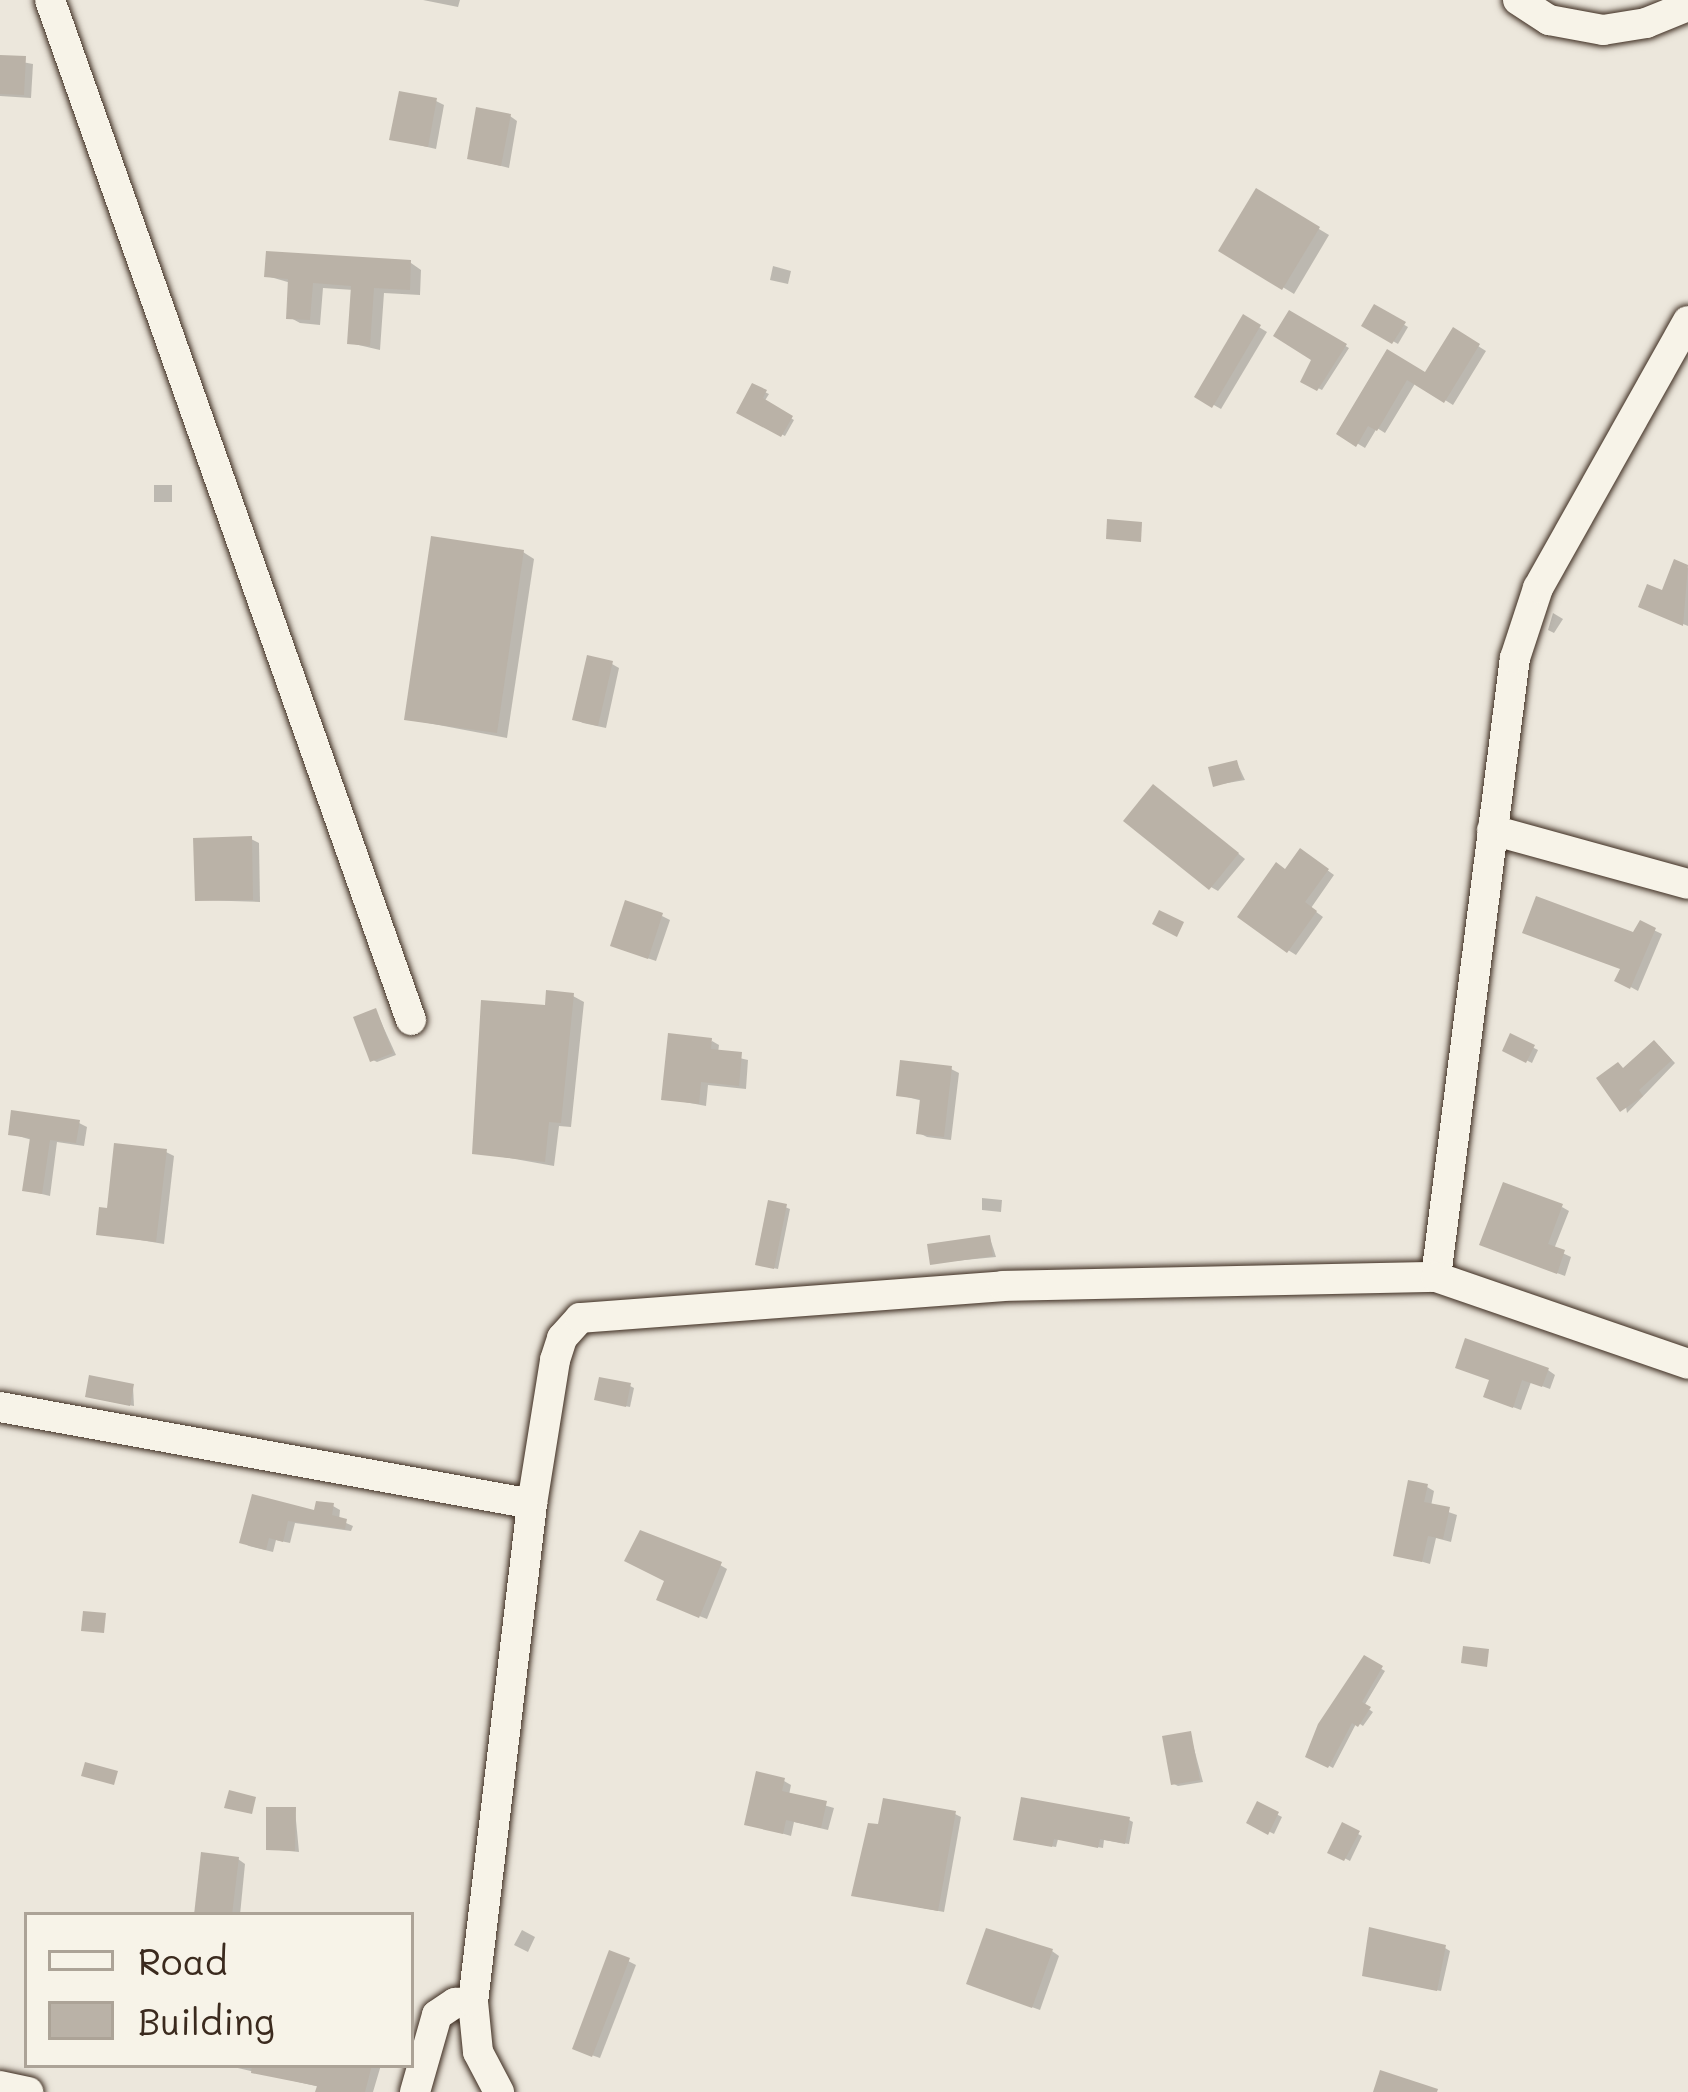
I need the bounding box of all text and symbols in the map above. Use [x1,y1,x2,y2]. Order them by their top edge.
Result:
legend [24,1912,414,2068]
text: Road [138,1937,228,1984]
text: Building [138,1997,275,2044]

